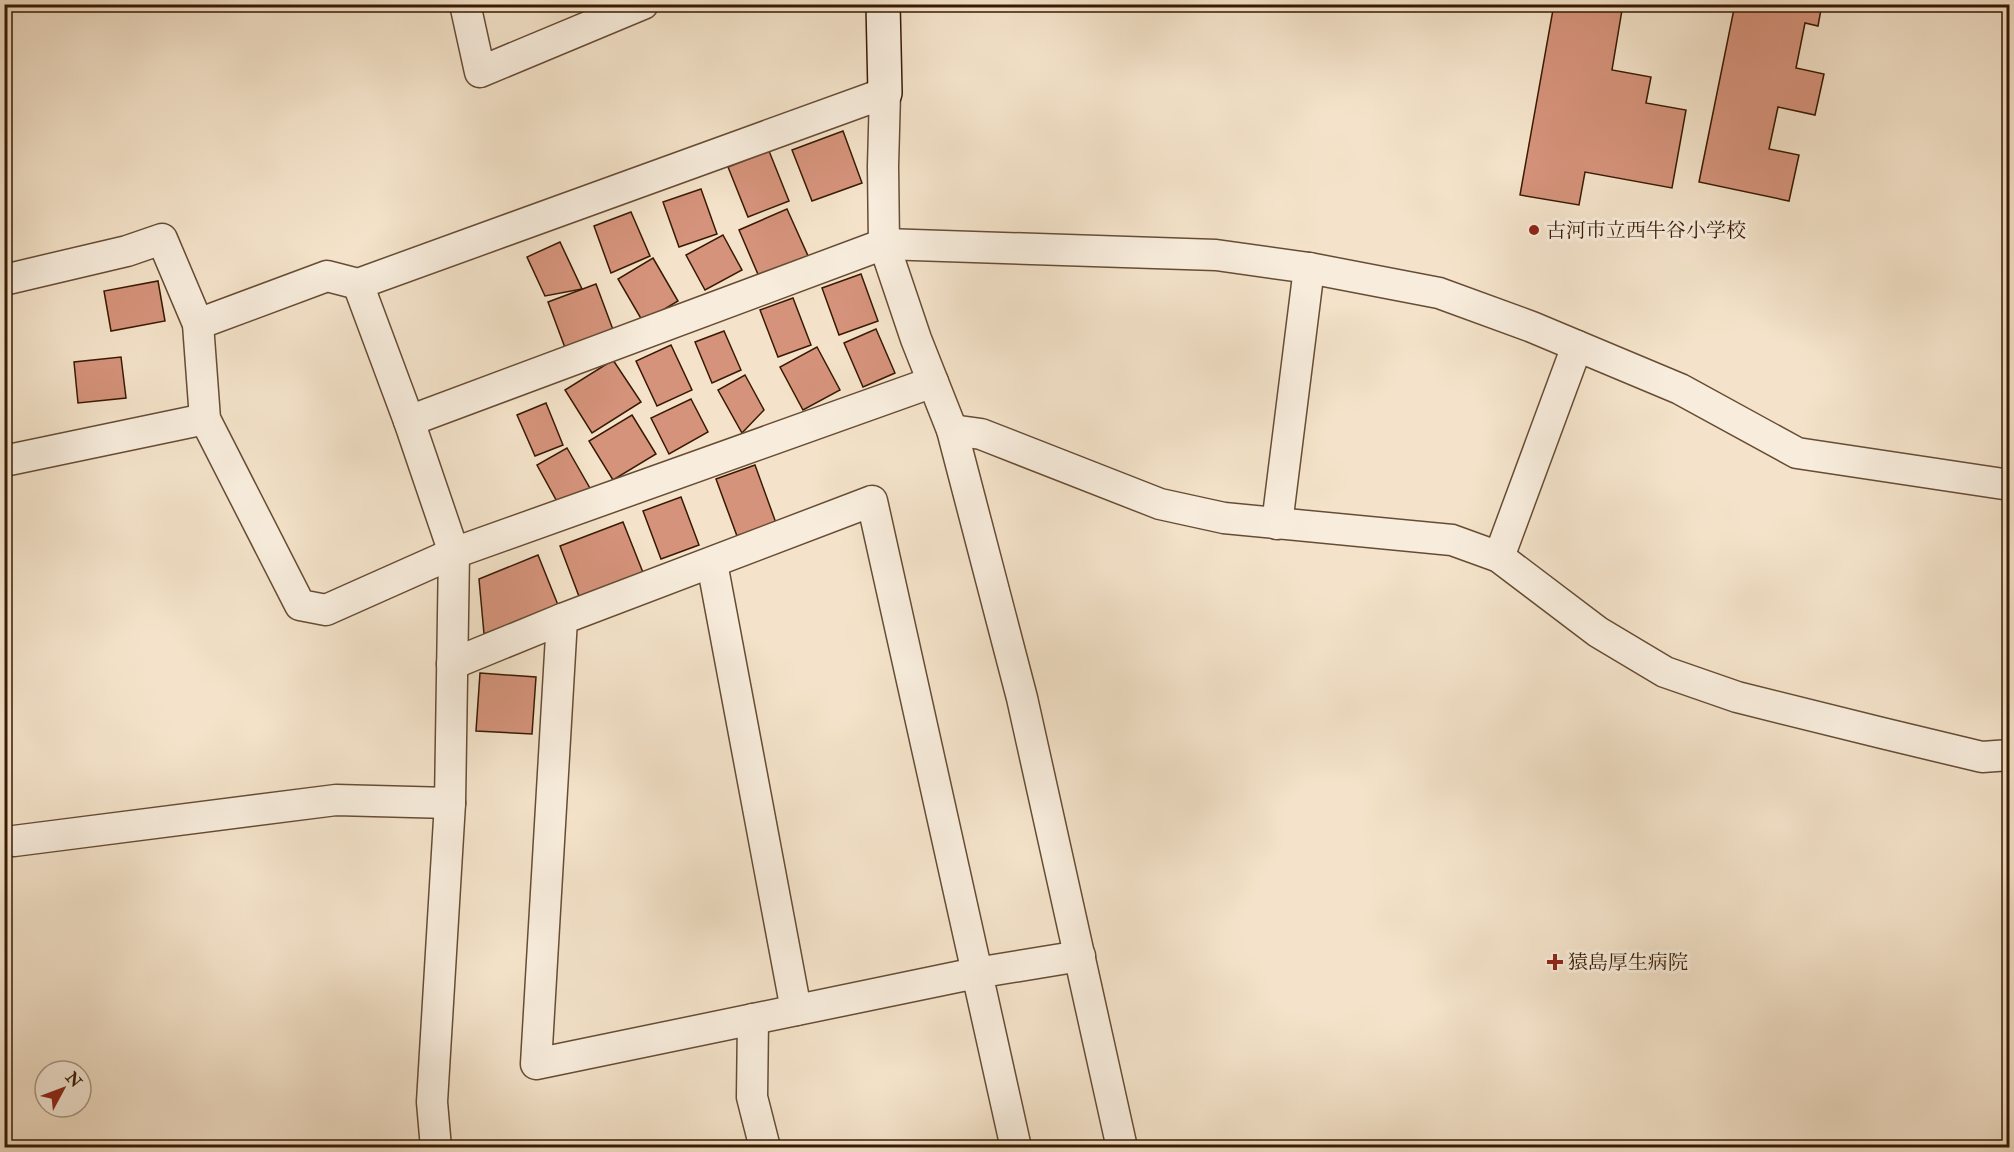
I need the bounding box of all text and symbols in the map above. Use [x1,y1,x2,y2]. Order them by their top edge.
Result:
place label: 古河市立西牛谷小学校 [1546,218,1746,243]
marker: 古河市立西牛谷小学校 [1527,223,1541,237]
place label: 猿島厚生病院 [1568,950,1688,975]
marker: 猿島厚生病院 [1546,953,1564,971]
north arrow [33,1059,93,1119]
text: N [61,1067,86,1092]

